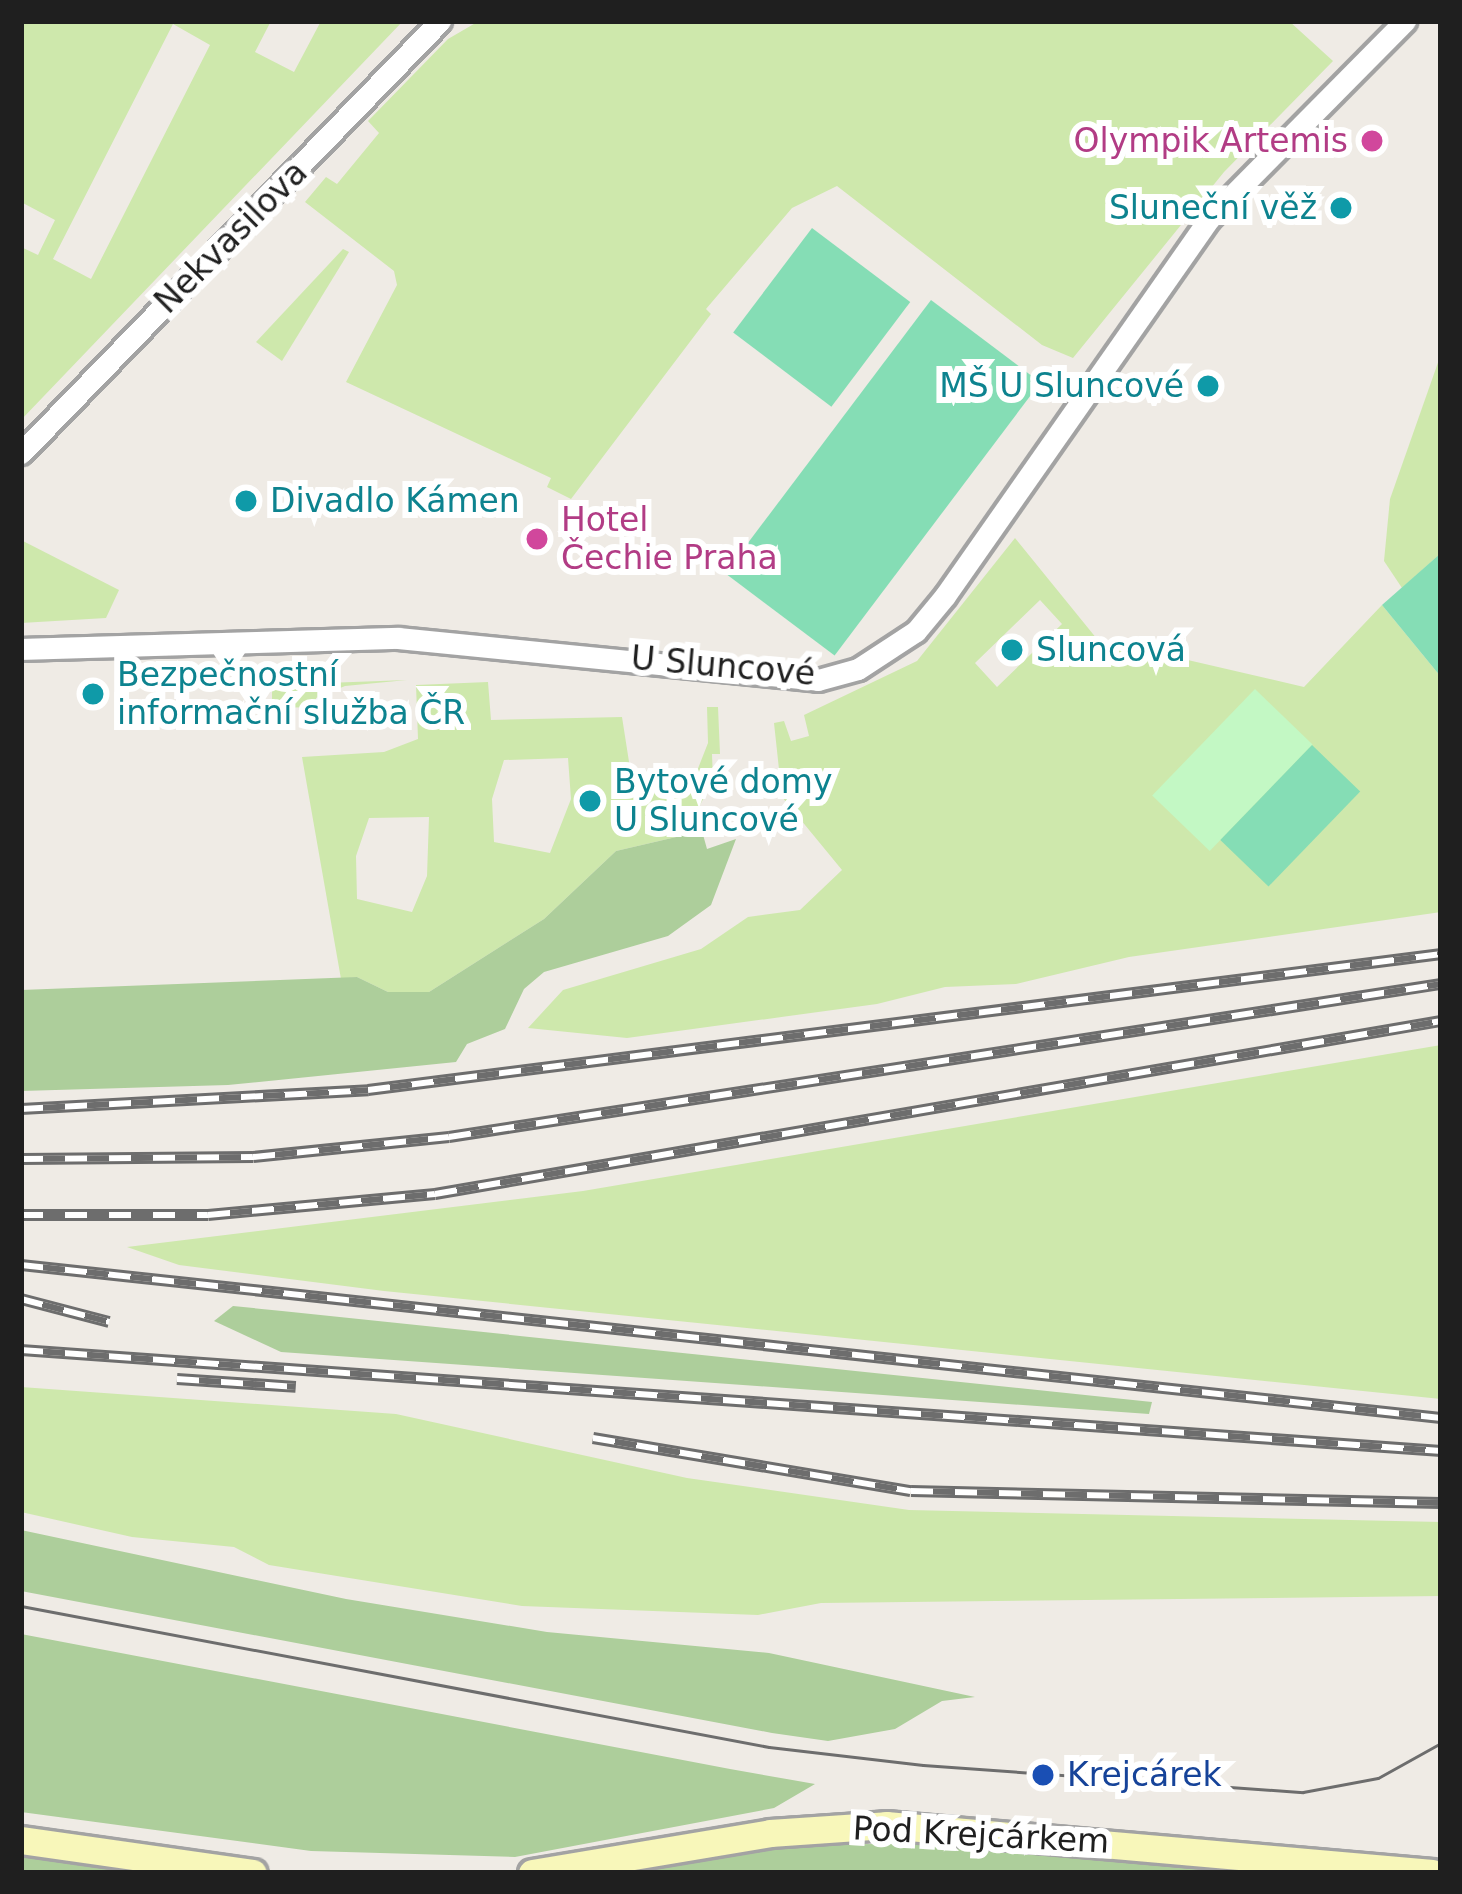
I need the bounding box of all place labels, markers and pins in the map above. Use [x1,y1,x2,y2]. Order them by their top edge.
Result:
place label: Olympik Artemis [1074,121,1348,161]
marker: Olympik Artemis [1359,128,1385,154]
place label: Sluneční věž [1109,188,1317,228]
marker: Sluneční věž [1328,195,1354,221]
place label: MŠ U Sluncové [939,366,1184,406]
marker: MŠ U Sluncové [1195,373,1221,399]
place label: Divadlo Kámen [270,481,520,521]
marker: Divadlo Kámen [233,488,259,514]
place label: Hotel Čechie Praha [561,500,778,578]
marker: Hotel Čechie Praha [524,526,550,552]
place label: Sluncová [1036,630,1186,670]
marker: Sluncová [999,637,1025,663]
place label: Bezpečnostní informační služba ČR [117,655,465,733]
marker: Bezpečnostní informační služba ČR [80,681,106,707]
place label: Bytové domy U Sluncové [614,762,832,840]
marker: Bytové domy U Sluncové [577,788,603,814]
place label: Krejcárek [1067,1755,1222,1795]
marker: Krejcárek [1030,1762,1056,1788]

